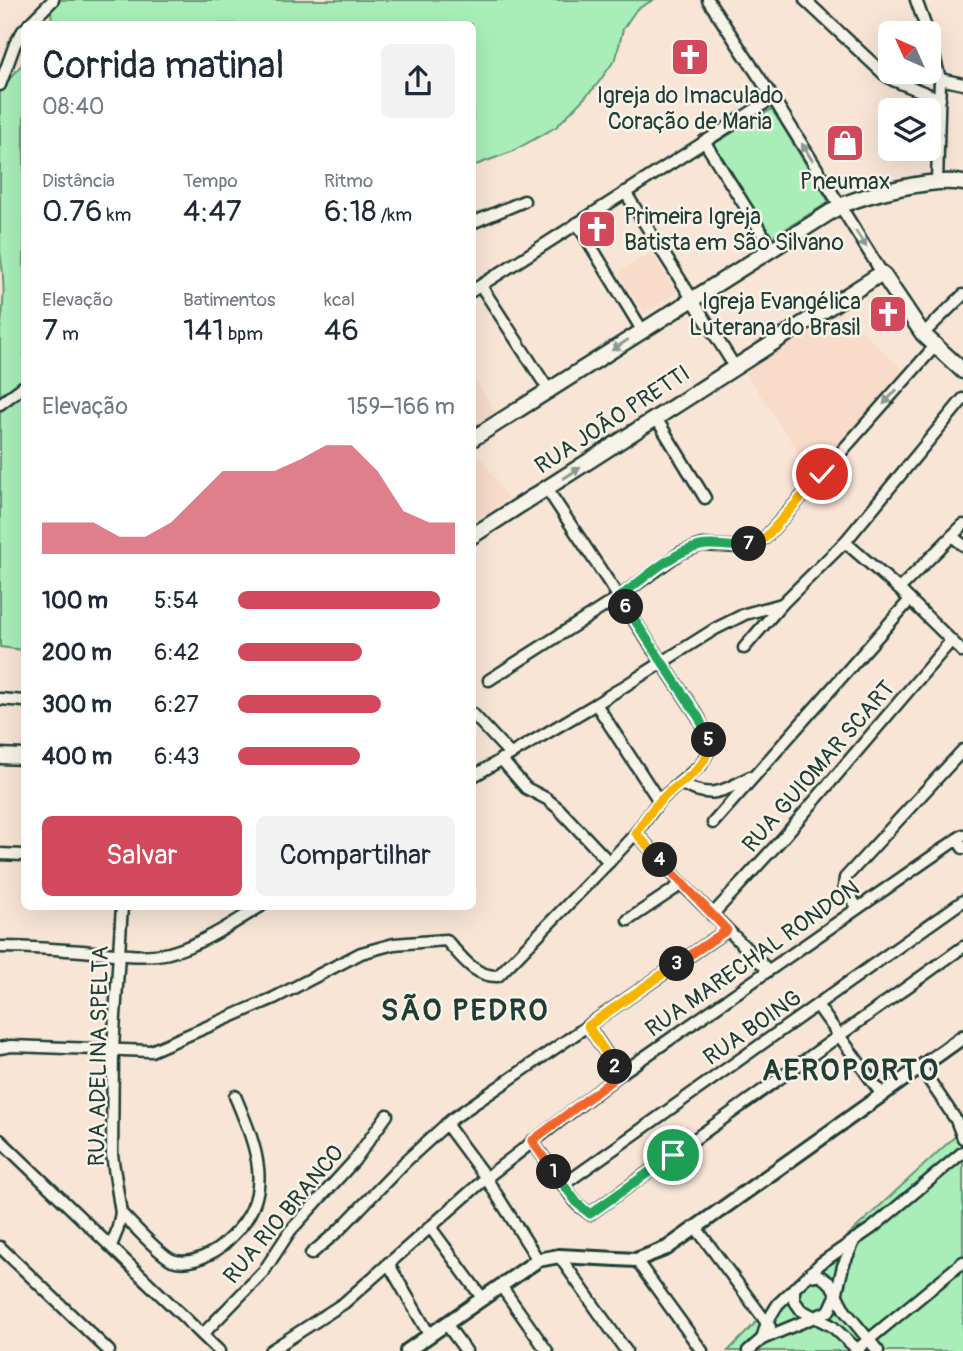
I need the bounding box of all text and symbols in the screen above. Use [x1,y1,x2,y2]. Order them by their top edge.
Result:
north arrow [878,21,942,84]
map controls [878,21,941,161]
church icon: Igreja do Imaculado Coração de Maria [669,36,711,78]
text: Corrida matinal [42,42,284,90]
button: share [381,44,455,118]
place label: Igreja do Imaculado Coração de Maria [597,81,783,136]
text: 08:40 [42,92,105,121]
button: layers [878,98,941,161]
shop icon: Pneumax [824,122,866,164]
one-way arrow [800,143,813,162]
place label: Pneumax [800,167,890,196]
text: Distância [42,169,115,193]
text: Tempo [183,169,238,193]
text: Ritmo [324,169,373,193]
text: 0.76 [42,193,102,230]
text: 4:47 [183,193,242,230]
text: 6:18 [324,193,376,230]
place label: Primeira Igreja Batista em São Silvano [624,202,844,257]
text: km [102,203,131,227]
text: /km [376,203,412,227]
church icon: Primeira Igreja Batista em São Silvano [576,208,618,250]
one-way arrow [854,230,867,249]
place label: Igreja Evangélica Luterana do Brasil [689,287,861,342]
text: Elevação [42,288,113,312]
text: Batimentos [183,288,275,312]
text: kcal [324,288,355,312]
church icon: Igreja Evangélica Luterana do Brasil [867,293,909,335]
text: 7 [42,312,58,349]
text: 141 [183,312,224,349]
text: 46 [324,312,359,349]
text: m [58,322,79,346]
text: bpm [224,322,263,346]
one-way arrow [611,338,629,352]
street label: RUA JOÃO PRETTI [529,358,695,480]
one-way arrow [882,388,898,406]
text: Elevação [42,392,128,421]
text: 159–166 m [347,392,455,421]
pin [792,444,852,504]
icon: check [803,455,841,493]
one-way arrow [562,466,581,479]
pin: 7 [732,526,766,562]
text: 7 [743,531,754,555]
text: 100 m [42,586,108,615]
text: 5:54 [154,586,198,615]
pin: 6 [608,590,644,624]
text: 6 [620,594,631,618]
text: 200 m [42,638,112,667]
text: 6:42 [154,638,200,667]
street label: RUA GUIOMAR SCART [736,674,901,858]
text: 300 m [42,690,112,719]
text: 6:27 [154,690,199,719]
pin: 5 [692,722,726,758]
text: 5 [703,727,714,751]
text: 400 m [42,742,112,771]
text: 6:43 [154,742,200,771]
button: Salvar [42,816,242,896]
button: Compartilhar [256,816,455,896]
pin: 4 [642,842,678,878]
text: 4 [654,847,665,871]
street label: RUA MARECHAL RONDON [640,873,865,1043]
street label: RUA ADELINA SPELTA [82,945,115,1167]
pin: 3 [660,946,694,982]
text: 3 [671,951,682,975]
street label: RUA BOING [698,983,807,1072]
district label: SÃO PEDRO [381,992,549,1029]
pin: 2 [598,1050,632,1084]
district label: AEROPORTO [762,1052,940,1089]
text: 2 [609,1054,620,1078]
pin [643,1125,703,1185]
icon: arrive [654,1136,692,1174]
street label: RUA RIO BRANCO [217,1139,350,1290]
pin: 1 [536,1154,572,1190]
text: 1 [550,1159,557,1183]

